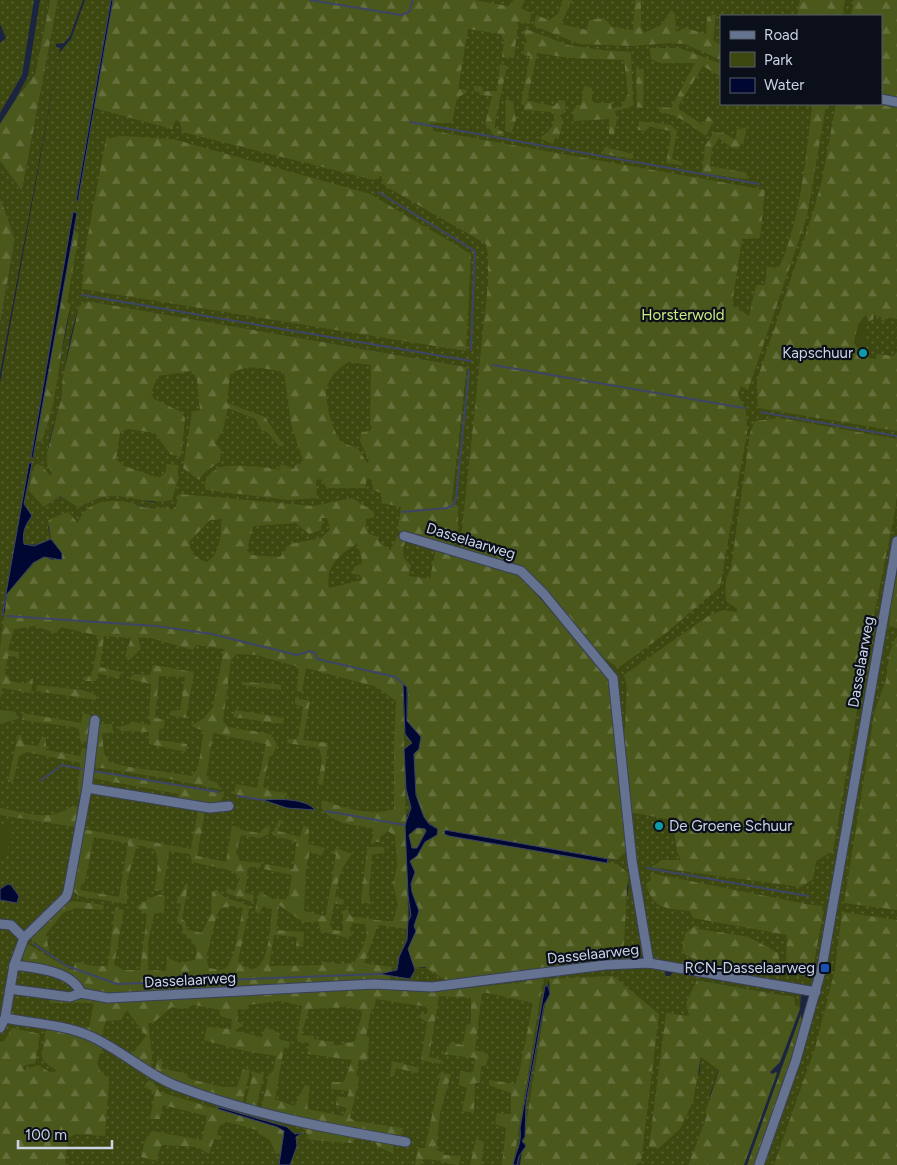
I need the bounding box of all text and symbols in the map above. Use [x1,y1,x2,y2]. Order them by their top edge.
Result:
legend [720,15,882,105]
text: Road [764,26,799,44]
text: Park [764,51,793,69]
text: Water [764,76,804,94]
park label: Horsterwold [641,306,725,324]
place label: Kapschuur [782,344,853,362]
marker: Kapschuur [857,347,869,359]
street label: Dasselaarweg [424,519,518,563]
street label: Dasselaarweg [844,615,878,709]
place label: De Groene Schuur [669,817,792,835]
marker: De Groene Schuur [653,820,665,832]
street label: Dasselaarweg [546,940,640,968]
place label: RCN-Dasselaarweg [685,959,815,977]
marker: RCN-Dasselaarweg [819,962,831,974]
street label: Dasselaarweg [143,969,237,991]
scale bar [18,1118,111,1150]
text: 100 m [25,1126,67,1144]

